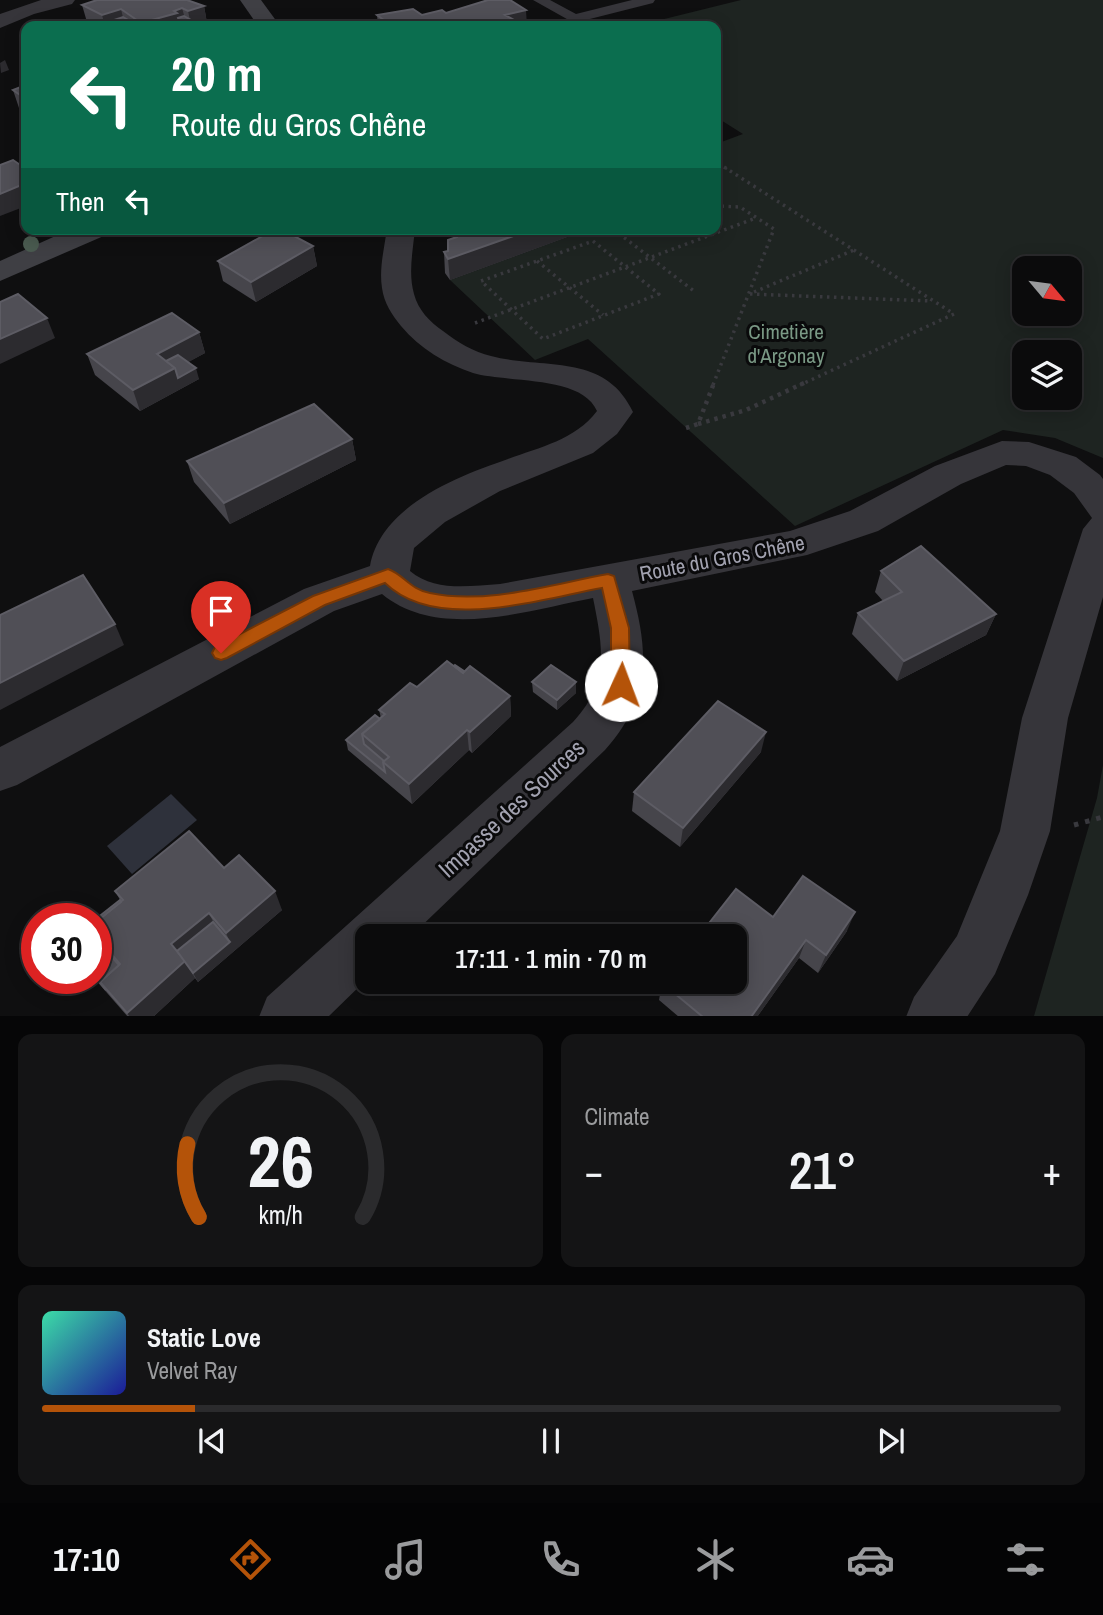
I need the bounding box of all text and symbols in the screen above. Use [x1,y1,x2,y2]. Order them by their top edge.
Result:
text: 20 m [171,40,263,106]
icon: left [56,49,147,140]
text: Route du Gros Chêne [171,103,426,146]
icon: left [119,182,157,220]
text: Then [56,184,105,219]
north arrow [1012,256,1082,326]
map controls [1012,256,1082,410]
park label: Cimetière d'Argonay [747,317,825,370]
button: layers [1012,340,1082,410]
street label: Route du Gros Chêne [637,528,807,588]
pin [191,581,251,653]
icon: arrive [202,592,240,630]
position arrow [584,648,658,722]
street label: Impasse des Sources [431,732,591,884]
speed limit sign: 30 [21,903,112,994]
text: 17:11 · 1 min · 70 m [455,941,647,976]
text: Climate [585,1101,649,1132]
text: 26 [247,1112,313,1210]
text: 21° [789,1135,857,1205]
text: − [585,1146,603,1197]
text: + [1043,1146,1061,1197]
text: km/h [258,1197,302,1231]
text: Static Love [147,1320,261,1355]
text: Velvet Ray [147,1355,237,1386]
icon: previous [193,1422,231,1460]
icon: pause [532,1422,570,1460]
icon: next [872,1422,910,1460]
icon: directions [226,1535,275,1584]
icon: music [381,1535,430,1584]
icon: phone [536,1535,585,1584]
icon: climate [691,1535,740,1584]
icon: car [846,1535,895,1584]
icon: filters [1001,1535,1050,1584]
text: 17:10 [53,1538,120,1581]

